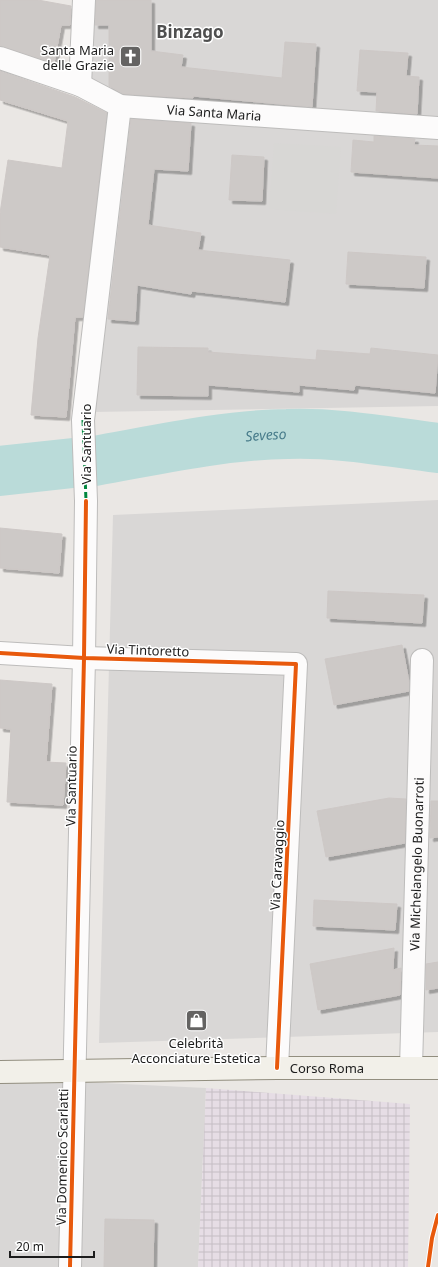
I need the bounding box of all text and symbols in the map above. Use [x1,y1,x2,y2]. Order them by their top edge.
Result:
district label: Binzago [156,20,224,43]
place label: Santa Maria delle Grazie [41,41,114,74]
church icon: Santa Maria delle Grazie [117,44,143,70]
street label: Via Santa Maria [166,100,262,125]
street label: Via Santuario [77,403,95,484]
water label: Seveso [244,424,287,445]
street label: Via Tintoretto [106,640,190,660]
street label: Via Santuario [61,745,81,827]
street label: Via Michelangelo Buonarroti [405,777,428,951]
street label: Via Caravaggio [266,819,288,911]
shop icon: Celebrità Acconciature Estetica [183,1008,209,1034]
place label: Celebrità Acconciature Estetica [131,1034,261,1067]
street label: Corso Roma [290,1059,364,1077]
street label: Via Domenico Scarlatti [52,1088,72,1226]
scale bar [10,1233,94,1259]
text: 20 m [16,1238,44,1255]

